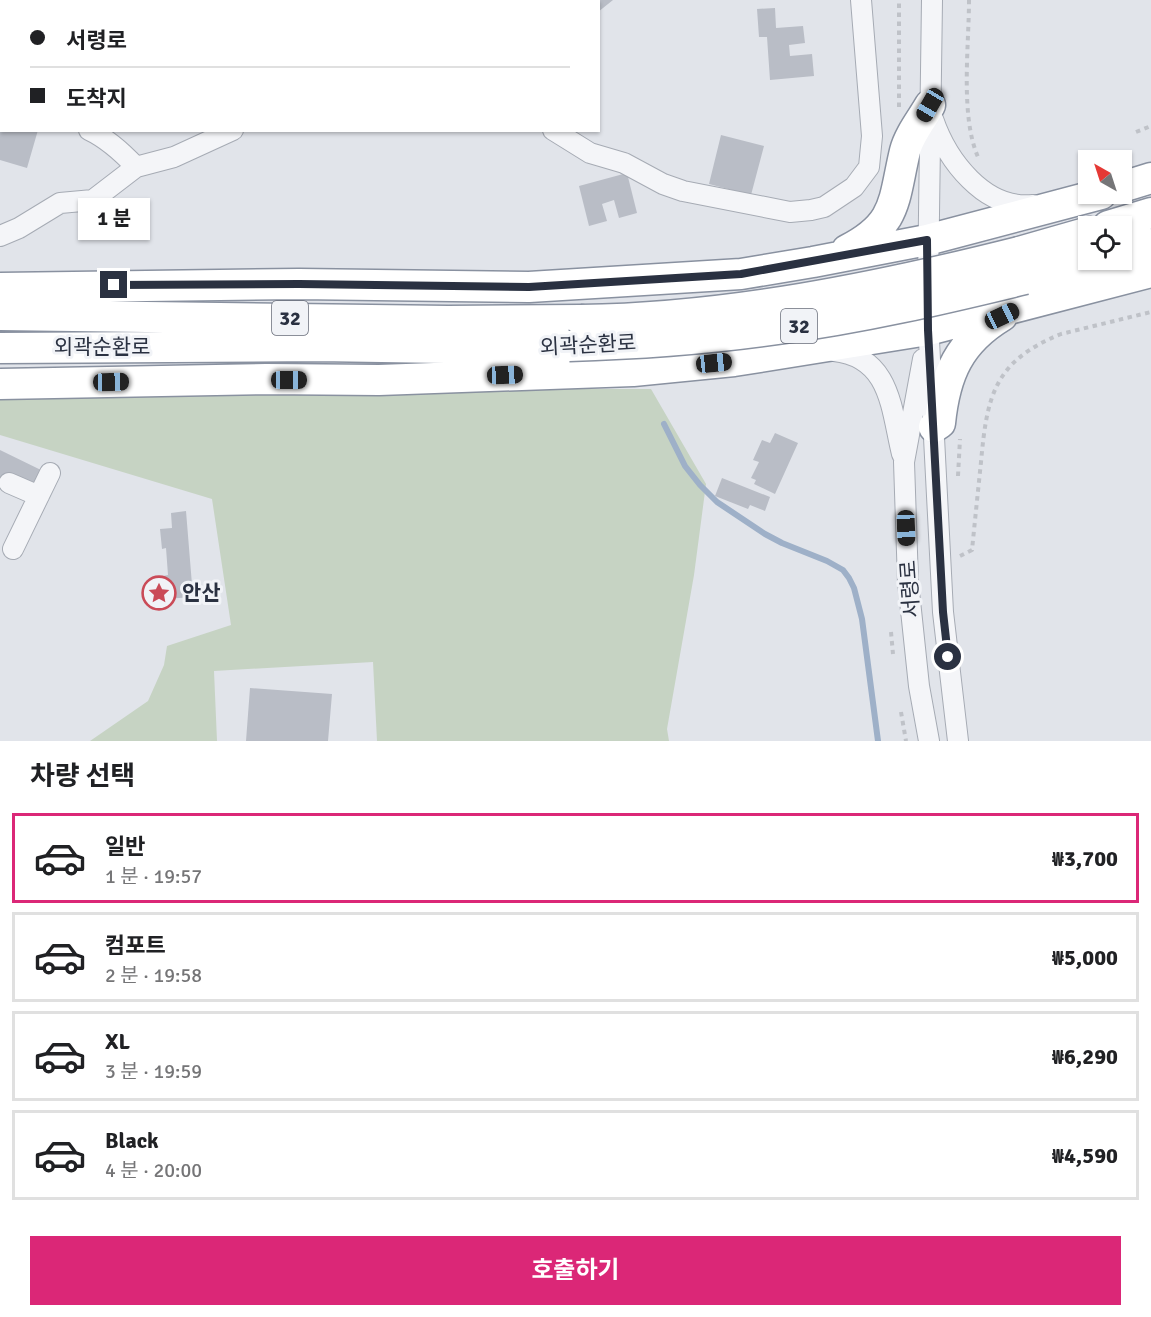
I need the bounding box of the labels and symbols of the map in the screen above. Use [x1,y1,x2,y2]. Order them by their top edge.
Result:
car [913,85,947,125]
north arrow [1078,150,1132,204]
callout: 1 분 [78,198,150,240]
route end [100,271,127,298]
car [982,300,1022,332]
road number: 32 [272,301,308,335]
road number: 32 [781,309,817,343]
street label: 외곽순환로 [539,329,637,361]
street label: 외곽순환로 [54,334,150,360]
car [695,352,733,374]
car [487,365,523,385]
car [271,371,307,389]
car [93,373,129,391]
car [896,510,916,546]
street label: 서령로 [895,559,925,619]
place icon: 안산 [141,575,177,611]
place label: 안산 [182,580,221,606]
route start [934,643,961,670]

